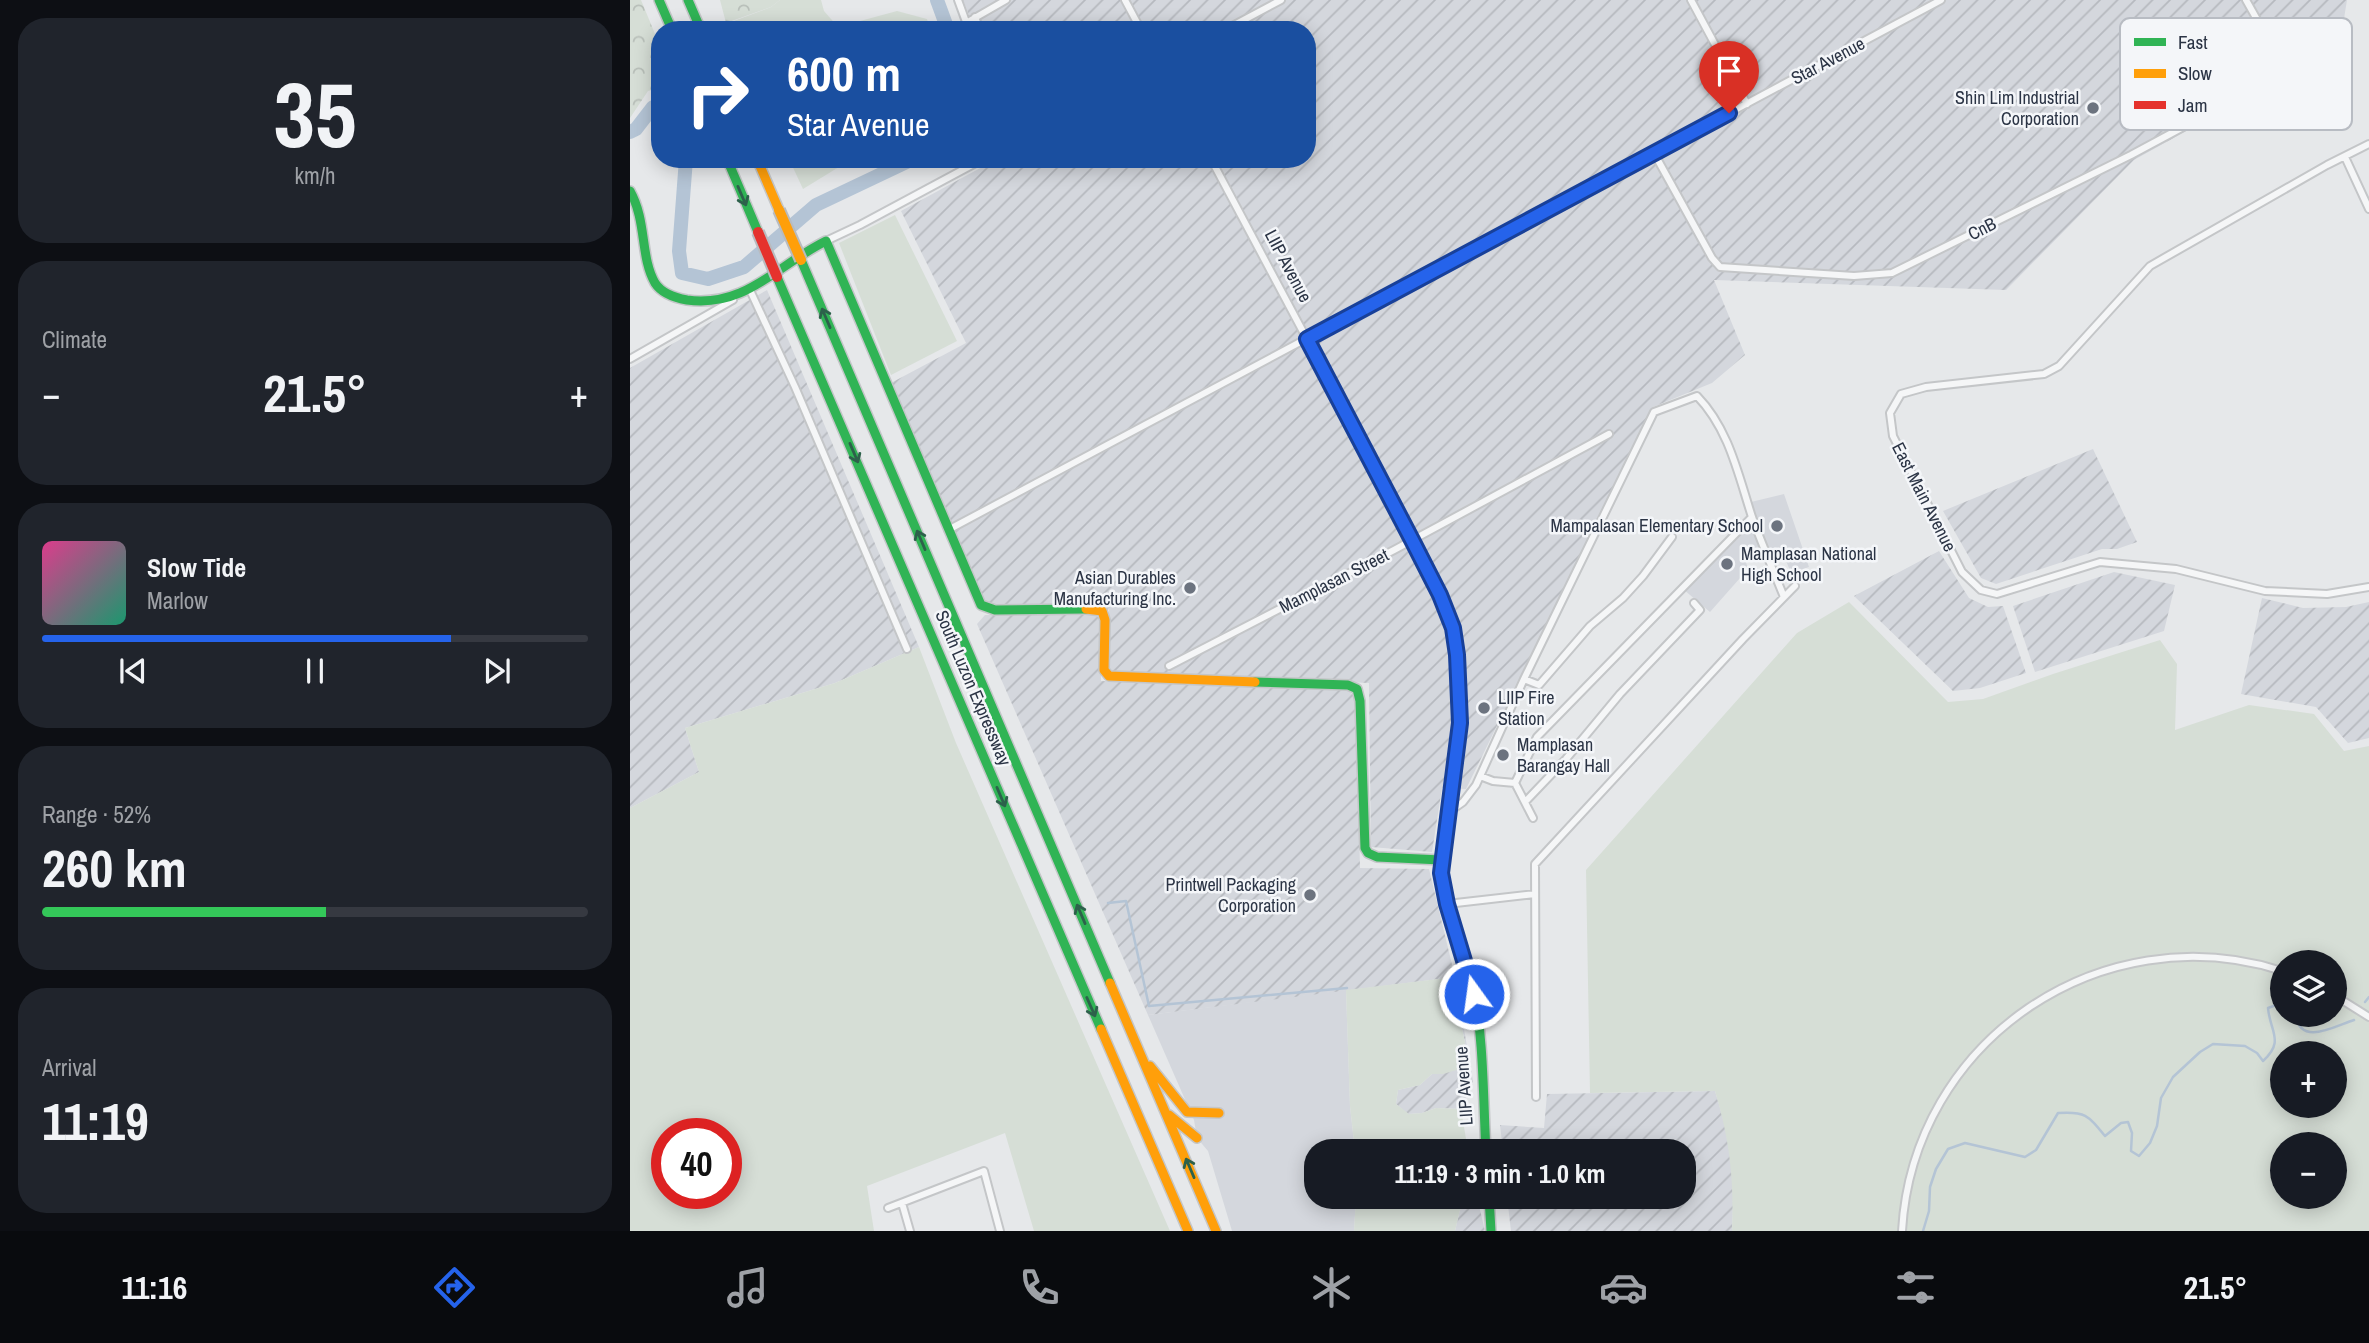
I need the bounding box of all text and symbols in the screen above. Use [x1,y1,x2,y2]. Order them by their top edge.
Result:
legend [2120,18,2352,130]
text: Fast [2178,29,2208,55]
street label: Star Avenue [1787,31,1869,90]
text: 600 m [787,40,901,106]
pin [1699,41,1759,113]
icon: right [672,49,763,140]
icon: arrive [1710,52,1748,90]
text: 35 [274,53,357,175]
text: Slow [2178,60,2213,86]
place label: Shin Lim Industrial Corporation [1955,85,2079,131]
text: Jam [2178,92,2207,118]
marker: Shin Lim Industrial Corporation [2085,100,2101,116]
text: Star Avenue [787,103,930,146]
text: km/h [295,160,335,191]
one-way arrow [736,184,749,206]
street label: CnB [1963,211,2000,246]
street label: LIIP Avenue [1259,225,1318,307]
one-way arrow [819,308,832,330]
text: Climate [42,324,107,355]
text: 21.5° [263,358,367,428]
text: − [42,368,60,419]
text: + [570,368,588,419]
street label: East Main Avenue [1886,438,1963,556]
one-way arrow [848,442,861,463]
place label: Mampalasan Elementary School [1551,513,1763,538]
marker: Mampalasan Elementary School [1769,518,1785,534]
one-way arrow [914,530,927,551]
place label: Mamplasan National High School [1741,541,1876,587]
street label: Mamplasan Street [1275,542,1393,619]
text: Slow Tide [147,550,246,585]
marker: Mamplasan National High School [1719,556,1735,572]
place label: Asian Durables Manufacturing Inc. [1054,565,1176,611]
marker: Asian Durables Manufacturing Inc. [1182,580,1198,596]
text: Marlow [147,585,208,616]
street label: South Luzon Expressway [929,606,1018,770]
icon: previous [114,652,152,690]
icon: pause [296,652,334,690]
icon: next [478,652,516,690]
place label: LIIP Fire Station [1498,685,1554,731]
marker: LIIP Fire Station [1476,700,1492,716]
place label: Mamplasan Barangay Hall [1517,732,1610,778]
marker: Mamplasan Barangay Hall [1495,747,1511,763]
one-way arrow [995,786,1008,808]
text: Range · 52% [42,799,151,830]
text: 260 km [42,833,187,903]
place label: Printwell Packaging Corporation [1166,872,1297,918]
marker: Printwell Packaging Corporation [1302,887,1318,903]
one-way arrow [1074,904,1087,925]
map controls [2270,950,2347,1209]
button: layers [2270,950,2347,1027]
position arrow [1437,957,1511,1031]
one-way arrow [1085,995,1098,1017]
button: + [2270,1041,2347,1118]
street label: LIIP Avenue [1448,1046,1479,1126]
text: Arrival [42,1052,97,1083]
text: 11:19 [42,1086,149,1156]
speed limit sign: 40 [651,1118,742,1209]
button: − [2270,1132,2347,1209]
text: 11:19 · 3 min · 1.0 km [1395,1156,1606,1191]
one-way arrow [1182,1158,1195,1179]
icon: directions [430,1263,479,1312]
icon: music [723,1263,772,1312]
icon: phone [1015,1263,1064,1312]
icon: climate [1307,1263,1356,1312]
icon: car [1599,1263,1648,1312]
icon: filters [1891,1263,1940,1312]
text: 11:16 [122,1266,187,1309]
text: 21.5° [2183,1266,2247,1309]

